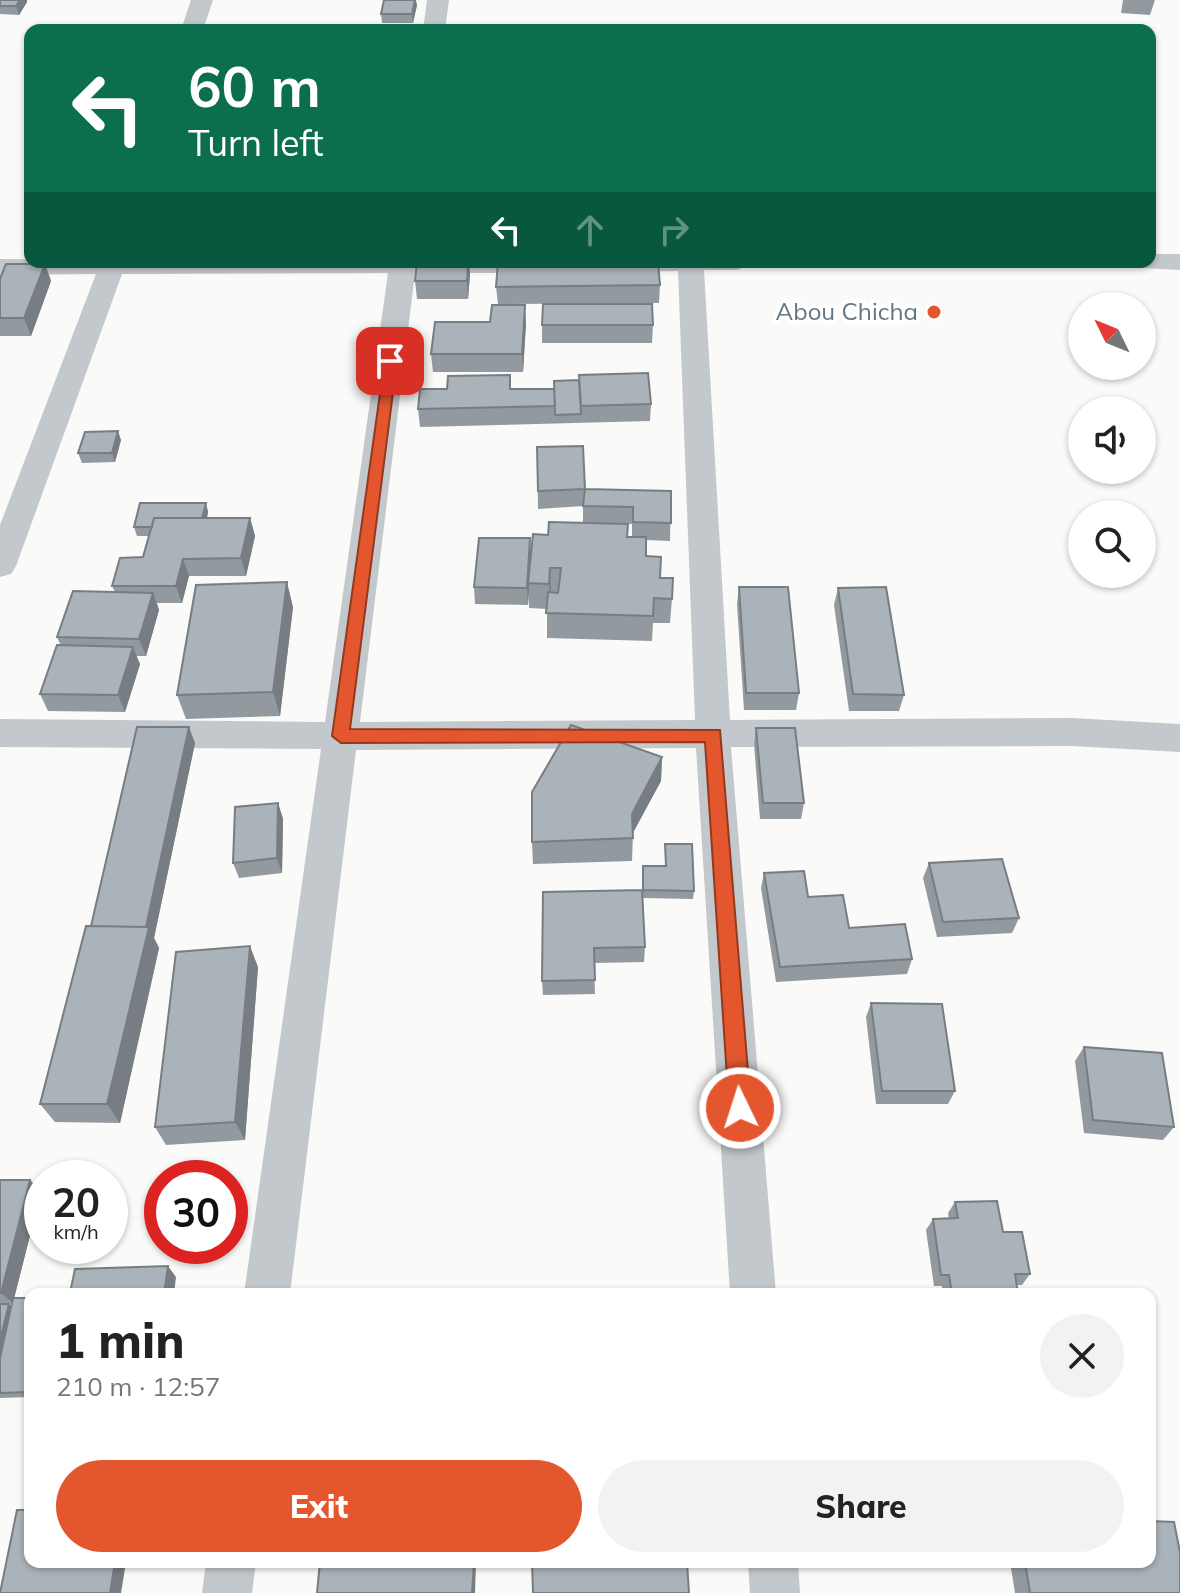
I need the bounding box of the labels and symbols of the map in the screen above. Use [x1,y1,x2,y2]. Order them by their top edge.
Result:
north arrow [1068,292,1156,380]
place label: Abou Chicha [776,296,918,326]
marker: Abou Chicha [925,303,943,321]
pin [356,327,424,395]
position arrow [698,1066,782,1150]
speed limit sign: 30 [144,1160,248,1264]

